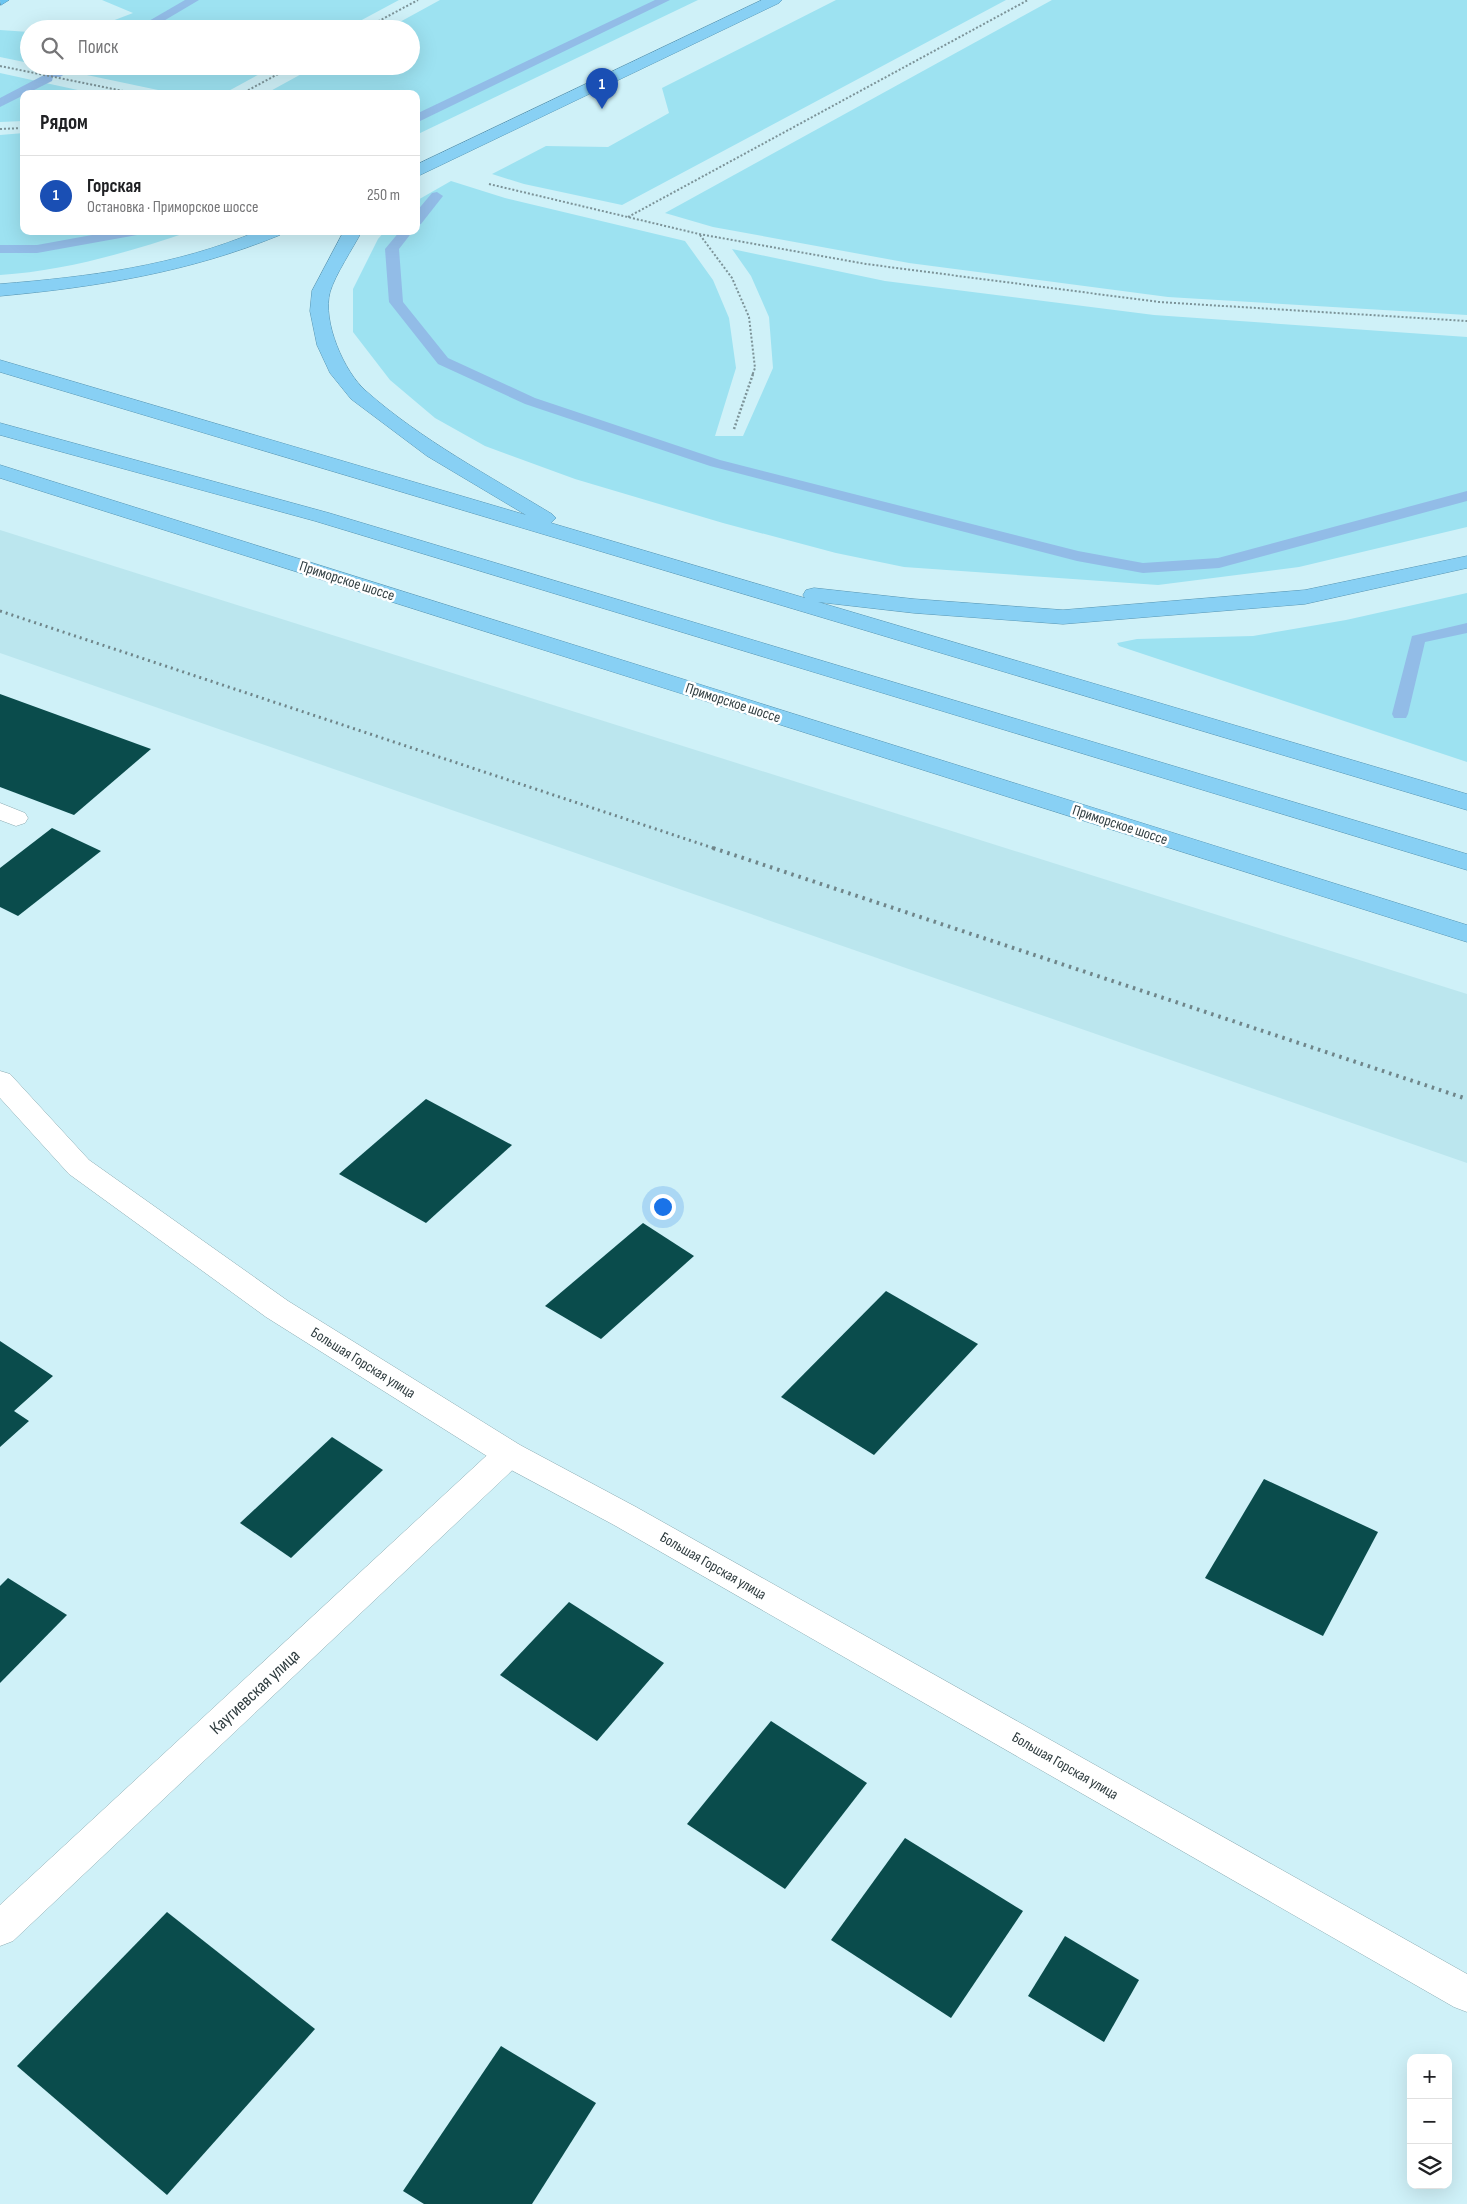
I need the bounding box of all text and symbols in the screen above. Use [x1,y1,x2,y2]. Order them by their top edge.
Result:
search box [20,20,420,75]
icon: search [38,34,66,62]
text: Поиск [78,36,118,59]
pin: 1 [586,68,618,109]
text: Рядом [40,110,88,135]
text: Горская [87,175,141,198]
text: 1 [53,186,59,205]
text: 250 m [367,186,400,205]
text: Остановка · Приморское шоссе [87,198,258,217]
street label: Приморское шоссе [297,557,397,605]
street label: Приморское шоссе [683,679,783,727]
street label: Приморское шоссе [1070,801,1170,849]
your location [650,1194,676,1220]
street label: Большая Горская улица [307,1323,419,1403]
street label: Большая Горская улица [656,1528,770,1604]
street label: Каугиевская улица [206,1645,304,1739]
street label: Большая Горская улица [1008,1728,1122,1804]
map controls [1407,2054,1452,2189]
button: + [1407,2054,1452,2099]
button: − [1407,2099,1452,2144]
button: layers [1407,2144,1452,2189]

